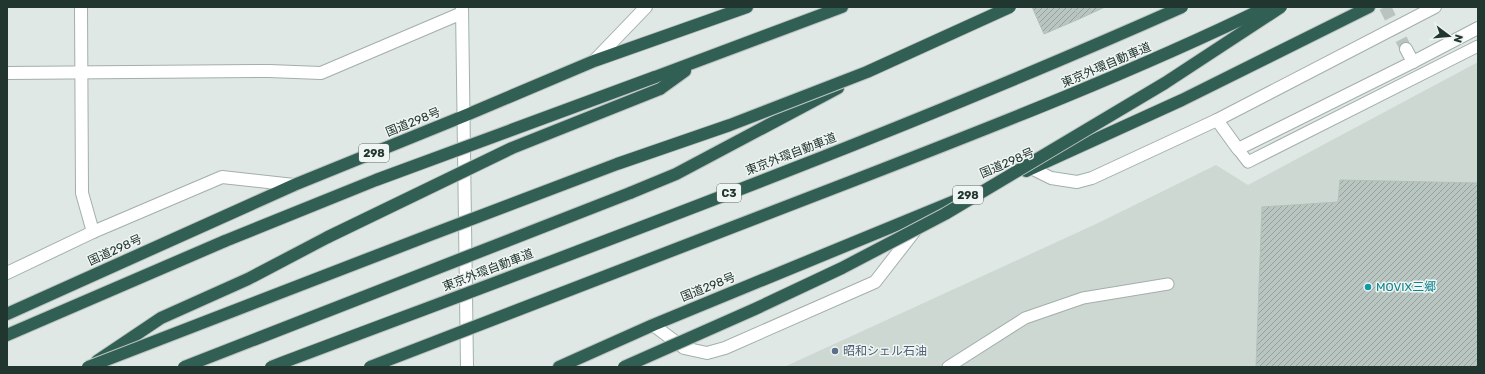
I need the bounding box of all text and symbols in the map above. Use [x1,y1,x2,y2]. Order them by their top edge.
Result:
north arrow [1429,16,1469,56]
text: N [1451,33,1465,44]
street label: 東京外環自動車道 [1059,40,1153,90]
street label: 国道298号 [384,105,442,139]
street label: 東京外環自動車道 [744,130,838,178]
road number: 298 [359,144,389,162]
street label: 国道298号 [978,145,1036,181]
road number: C3 [717,184,741,202]
road number: 298 [953,186,983,204]
street label: 国道298号 [86,232,144,268]
street label: 東京外環自動車道 [441,246,535,294]
street label: 国道298号 [679,270,737,304]
place label: MOVIX三郷 [1376,280,1436,294]
marker: MOVIX三郷 [1363,282,1373,292]
place label: 昭和シェル石油 [843,344,927,358]
marker: 昭和シェル石油 [830,346,840,356]

